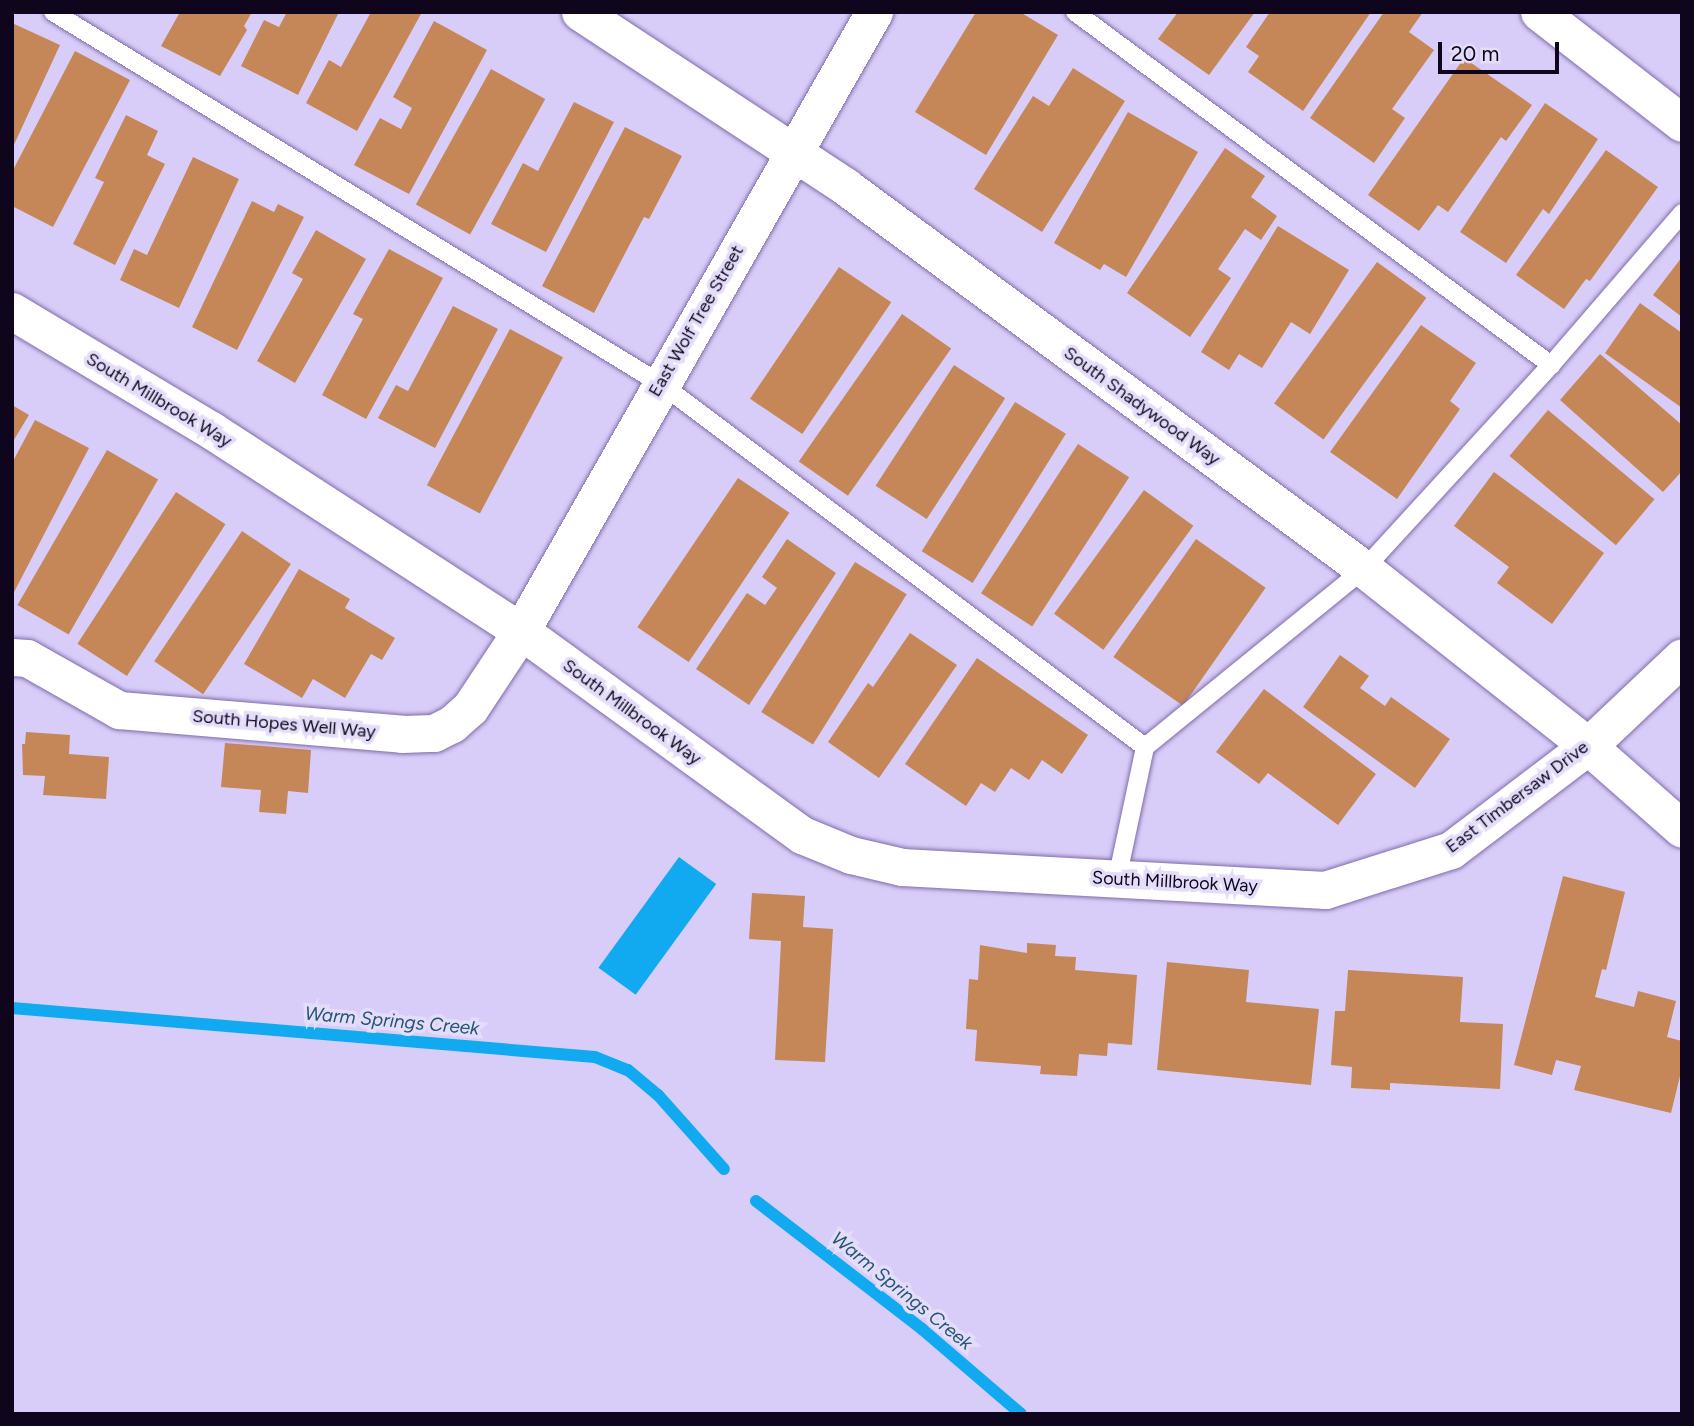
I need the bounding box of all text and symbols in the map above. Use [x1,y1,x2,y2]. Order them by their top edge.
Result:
scale bar [1442,28,1563,72]
text: 20 m [1451,41,1499,66]
street label: East Wolf Tree Street [644,241,748,401]
street label: South Shadywood Way [1060,342,1224,470]
street label: South Millbrook Way [82,348,236,452]
street label: South Millbrook Way [559,655,705,769]
street label: South Hopes Well Way [191,705,377,743]
street label: East Timbersaw Drive [1441,736,1593,858]
street label: South Millbrook Way [1092,867,1258,897]
water label: Warm Springs Creek [304,1002,480,1040]
water label: Warm Springs Creek [827,1227,977,1355]

